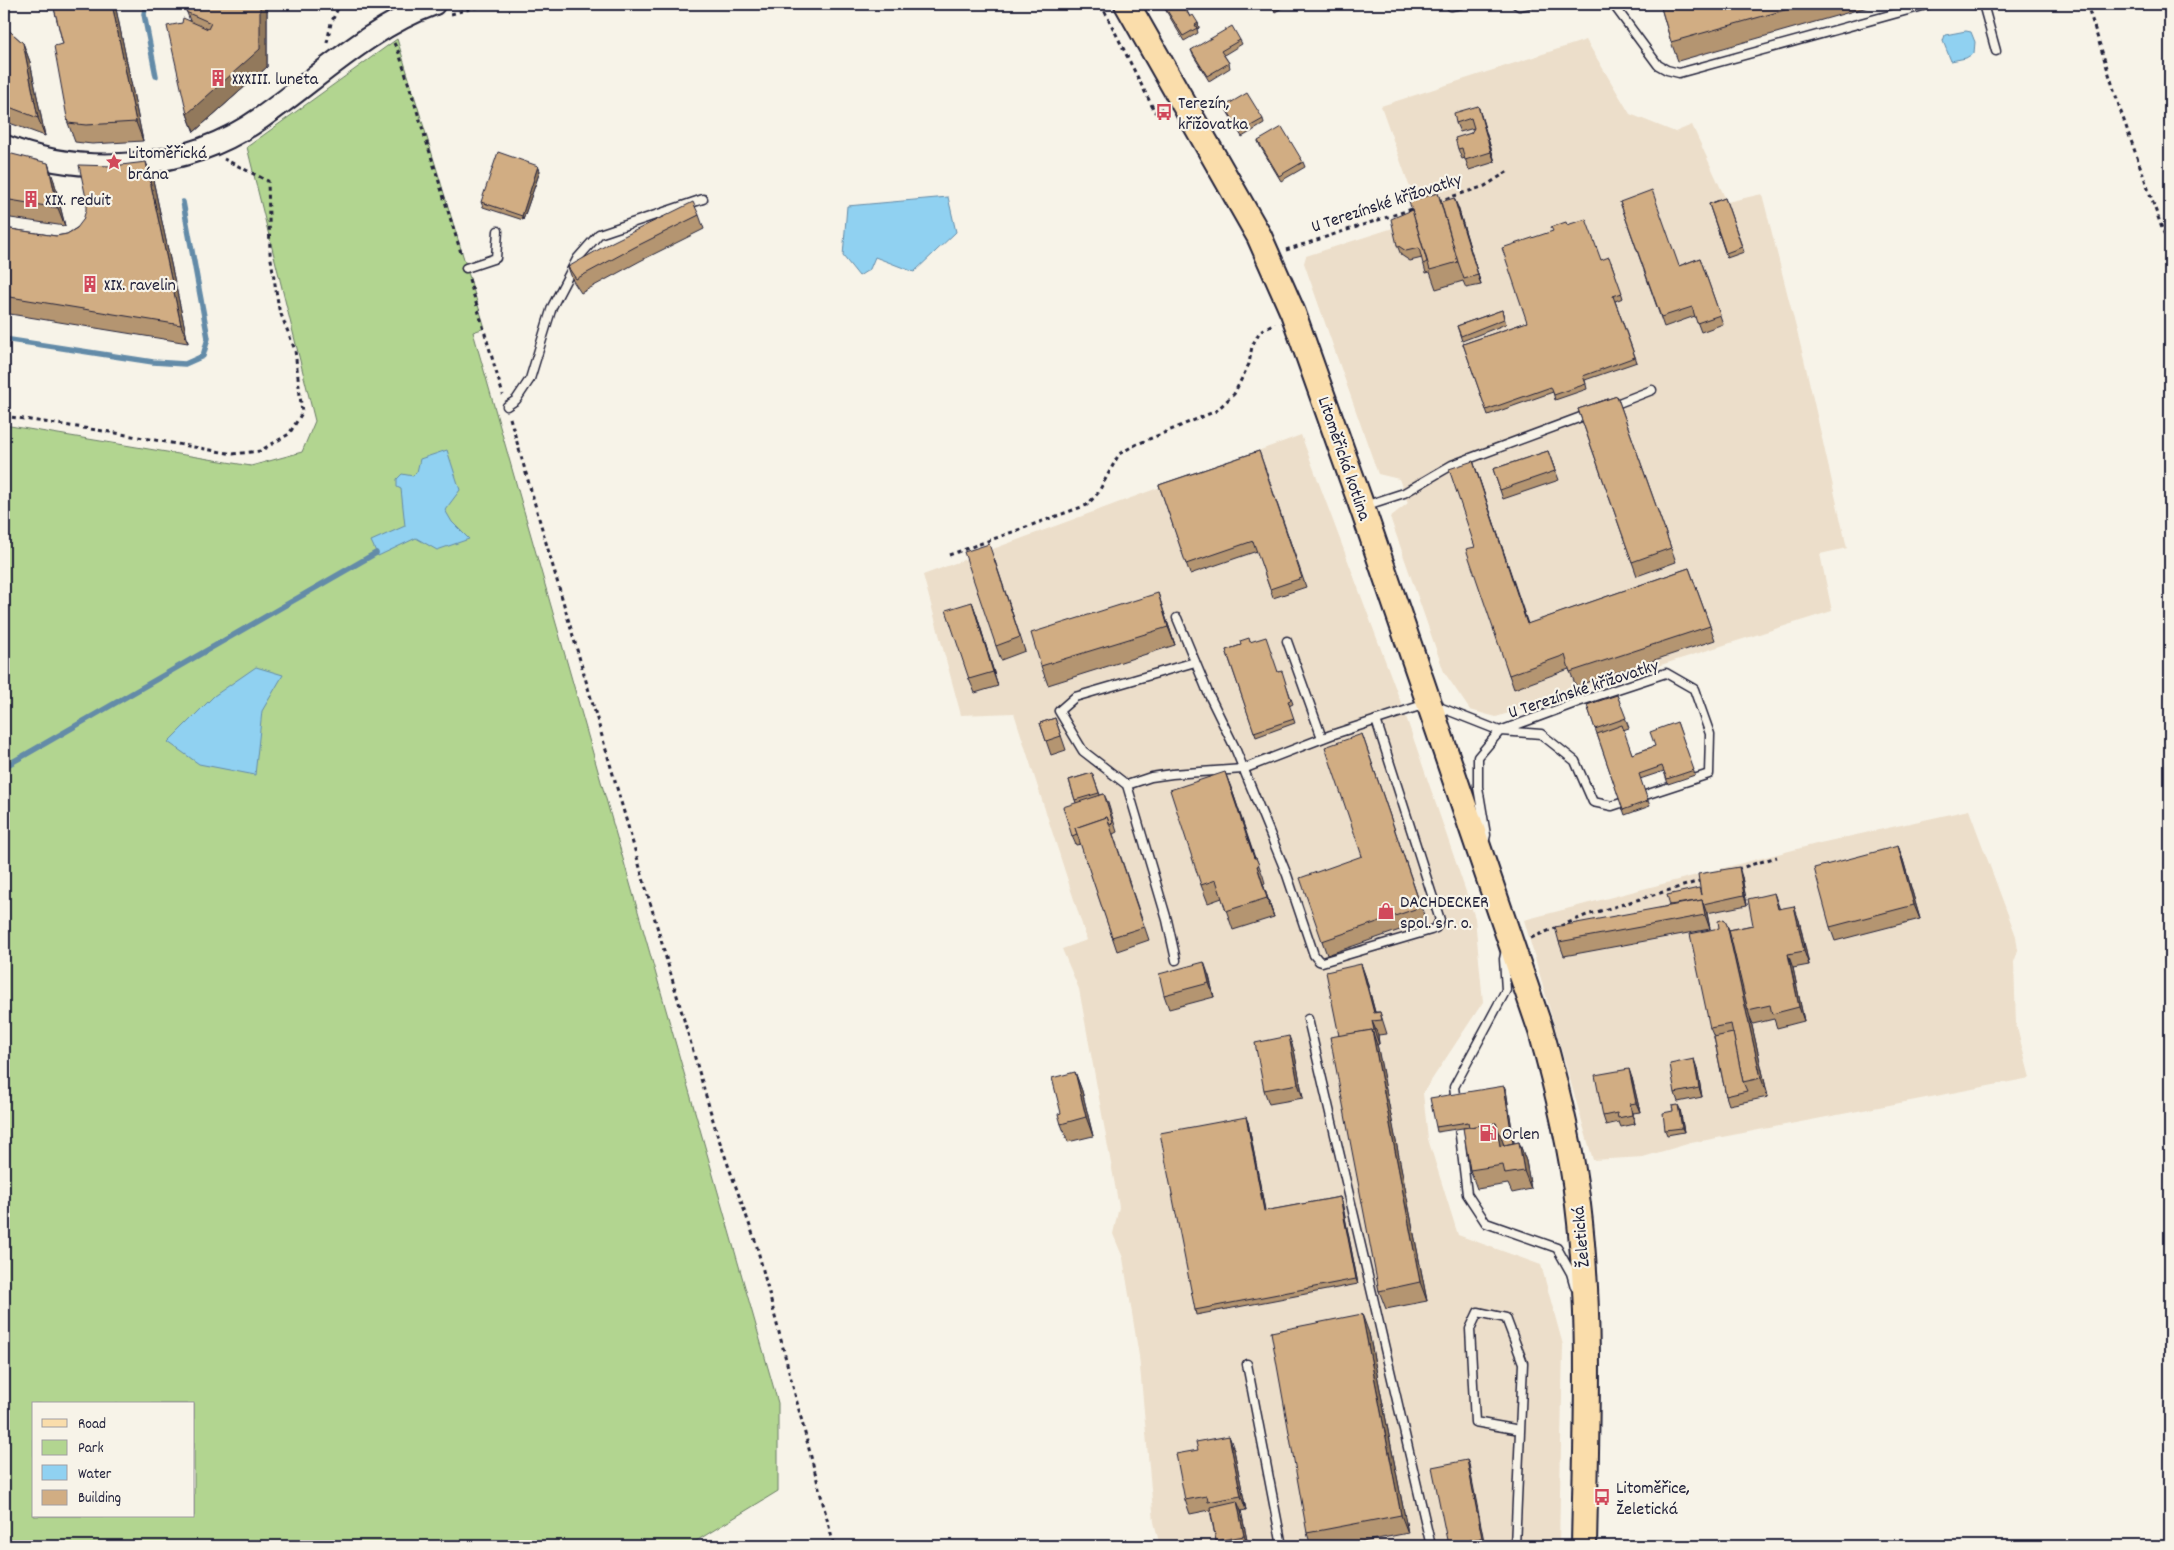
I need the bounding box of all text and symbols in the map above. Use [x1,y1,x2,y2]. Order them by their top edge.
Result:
building icon: XXXIII. luneta [208,68,228,88]
place label: XXXIII. luneta [232,68,319,93]
place label: Terezín, křižovatka [1178,92,1249,138]
bus stop icon: Terezín, křižovatka [1154,102,1174,122]
place label: Litoměřická brána [128,142,207,188]
place icon: Litoměřická brána [104,152,124,172]
street label: U Terezínské křižovatky [1308,168,1466,240]
building icon: XIX. reduit [21,189,41,209]
place label: XIX. reduit [45,189,111,214]
building icon: XIX. ravelin [80,274,100,294]
place label: XIX. ravelin [104,274,176,299]
street label: Litoměřická kotlina [1310,394,1376,525]
street label: U Terezínské křižovatky [1505,654,1663,726]
place label: DACHDECKER spol. s r. o. [1400,891,1489,937]
shop icon: DACHDECKER spol. s r. o. [1376,901,1396,921]
fuel station icon: Orlen [1478,1123,1498,1143]
place label: Orlen [1502,1123,1540,1148]
street label: Želetická [1567,1205,1598,1269]
legend [32,1402,195,1518]
text: Road [78,1414,106,1436]
text: Park [78,1438,104,1460]
text: Water [78,1464,112,1486]
place label: Litoměřice, Želetická [1616,1477,1690,1523]
bus stop icon: Litoměřice, Želetická [1592,1487,1612,1507]
text: Building [78,1488,121,1510]

